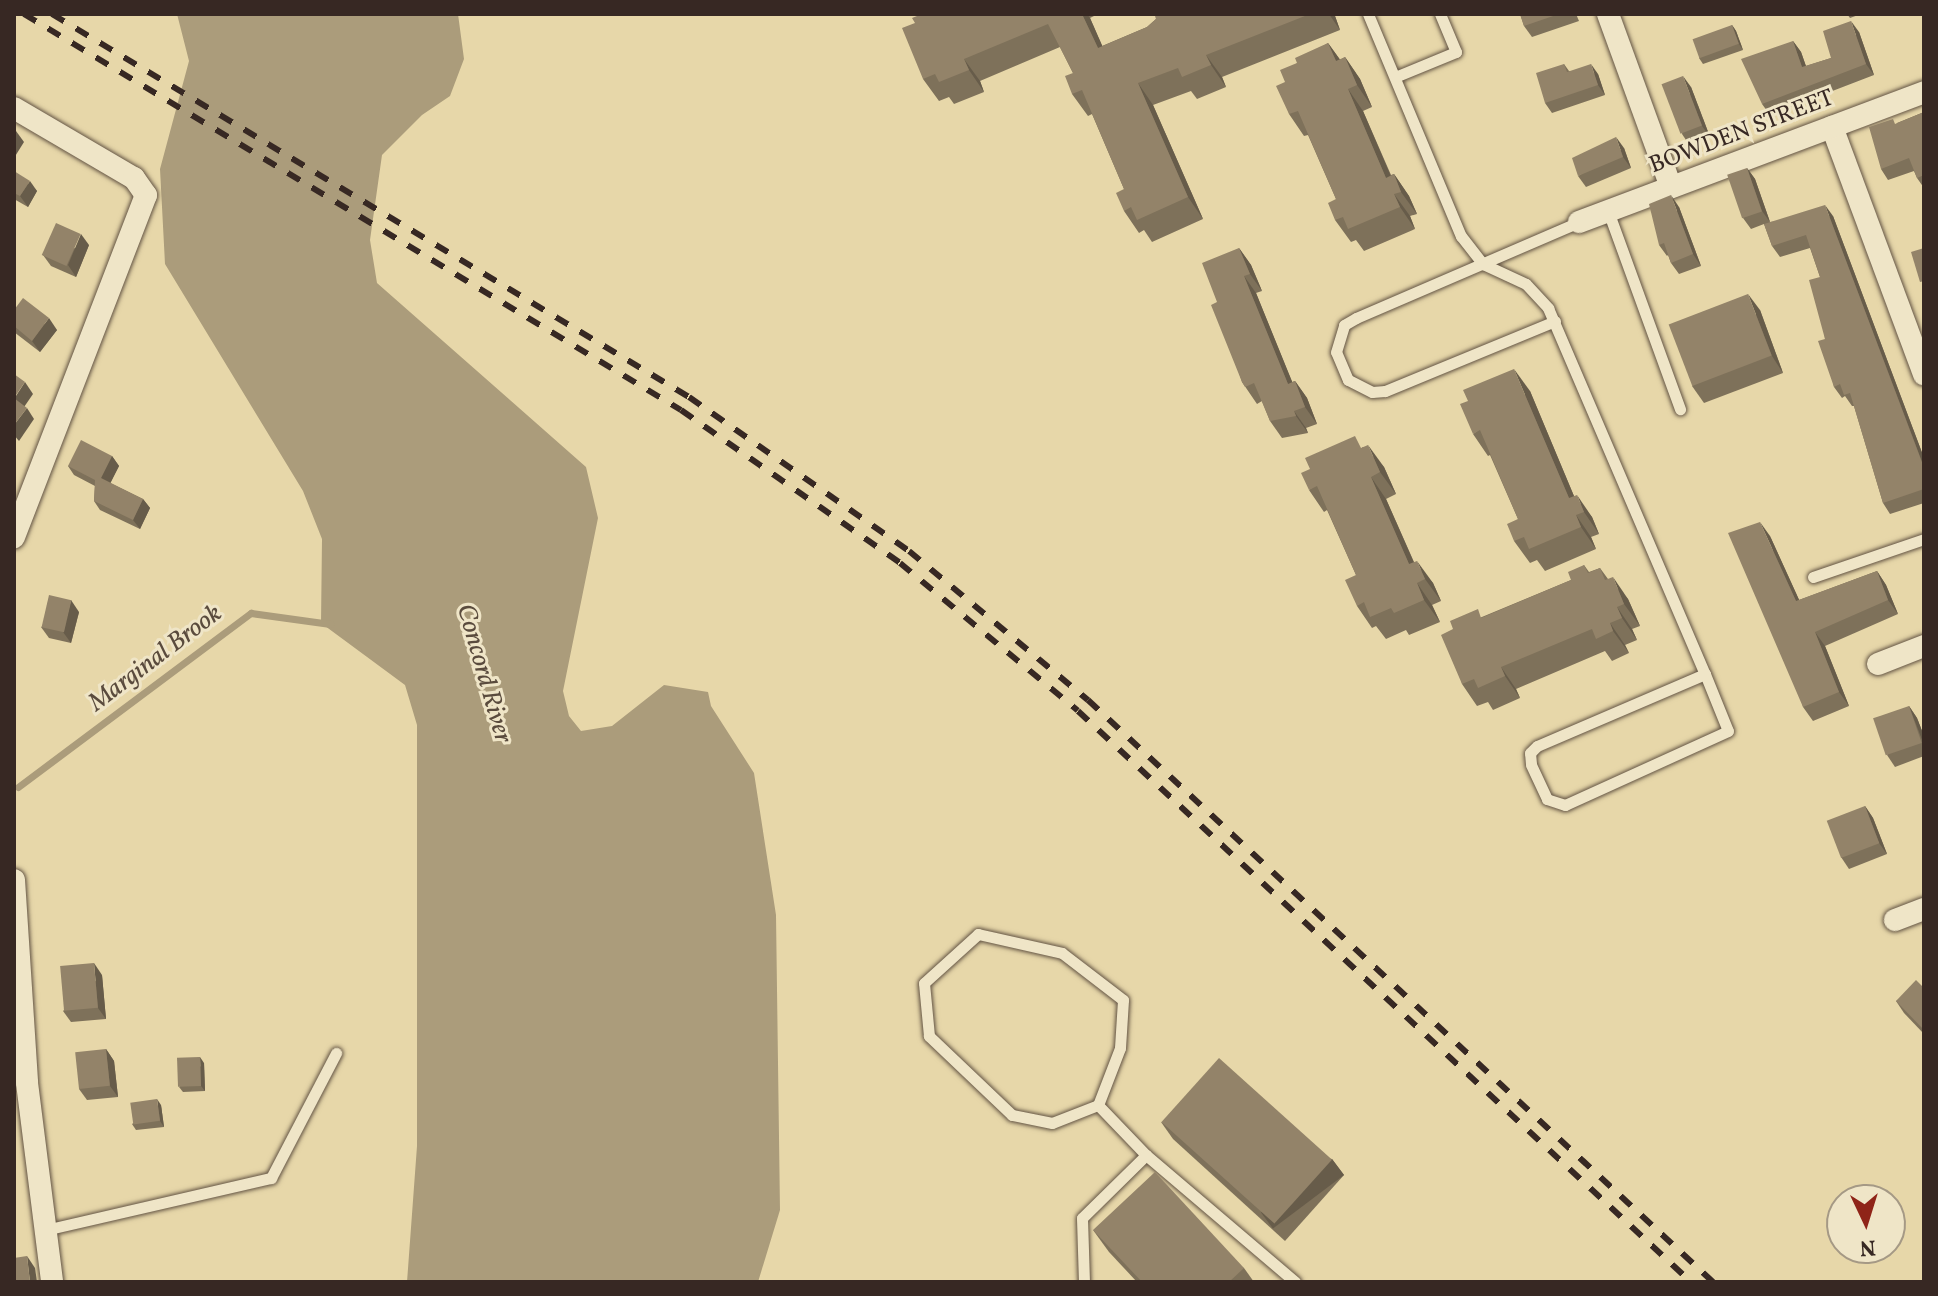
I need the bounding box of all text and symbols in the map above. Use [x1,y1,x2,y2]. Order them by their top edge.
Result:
street label: BOWDEN STREET [1646,85,1838,181]
water label: Marginal Brook [83,599,229,719]
water label: Concord River [448,601,518,747]
north arrow [1826,1184,1906,1264]
text: N [1859,1230,1877,1262]

